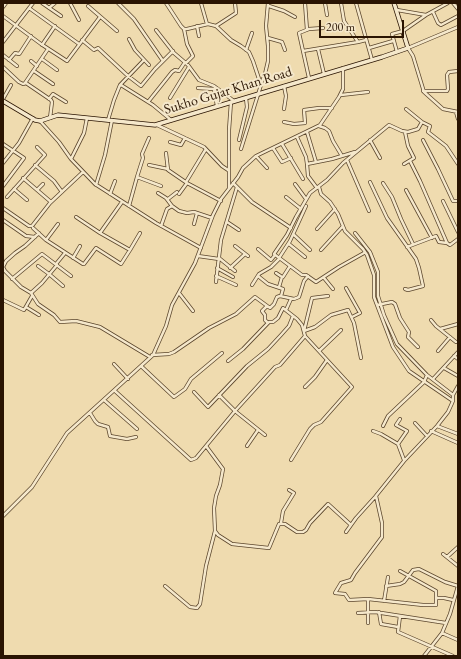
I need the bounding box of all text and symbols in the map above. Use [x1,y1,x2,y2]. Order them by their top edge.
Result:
scale bar [321,12,406,38]
text: 200 m [326,19,355,35]
street label: Sukho Gujar Khan Road [162,64,294,118]

